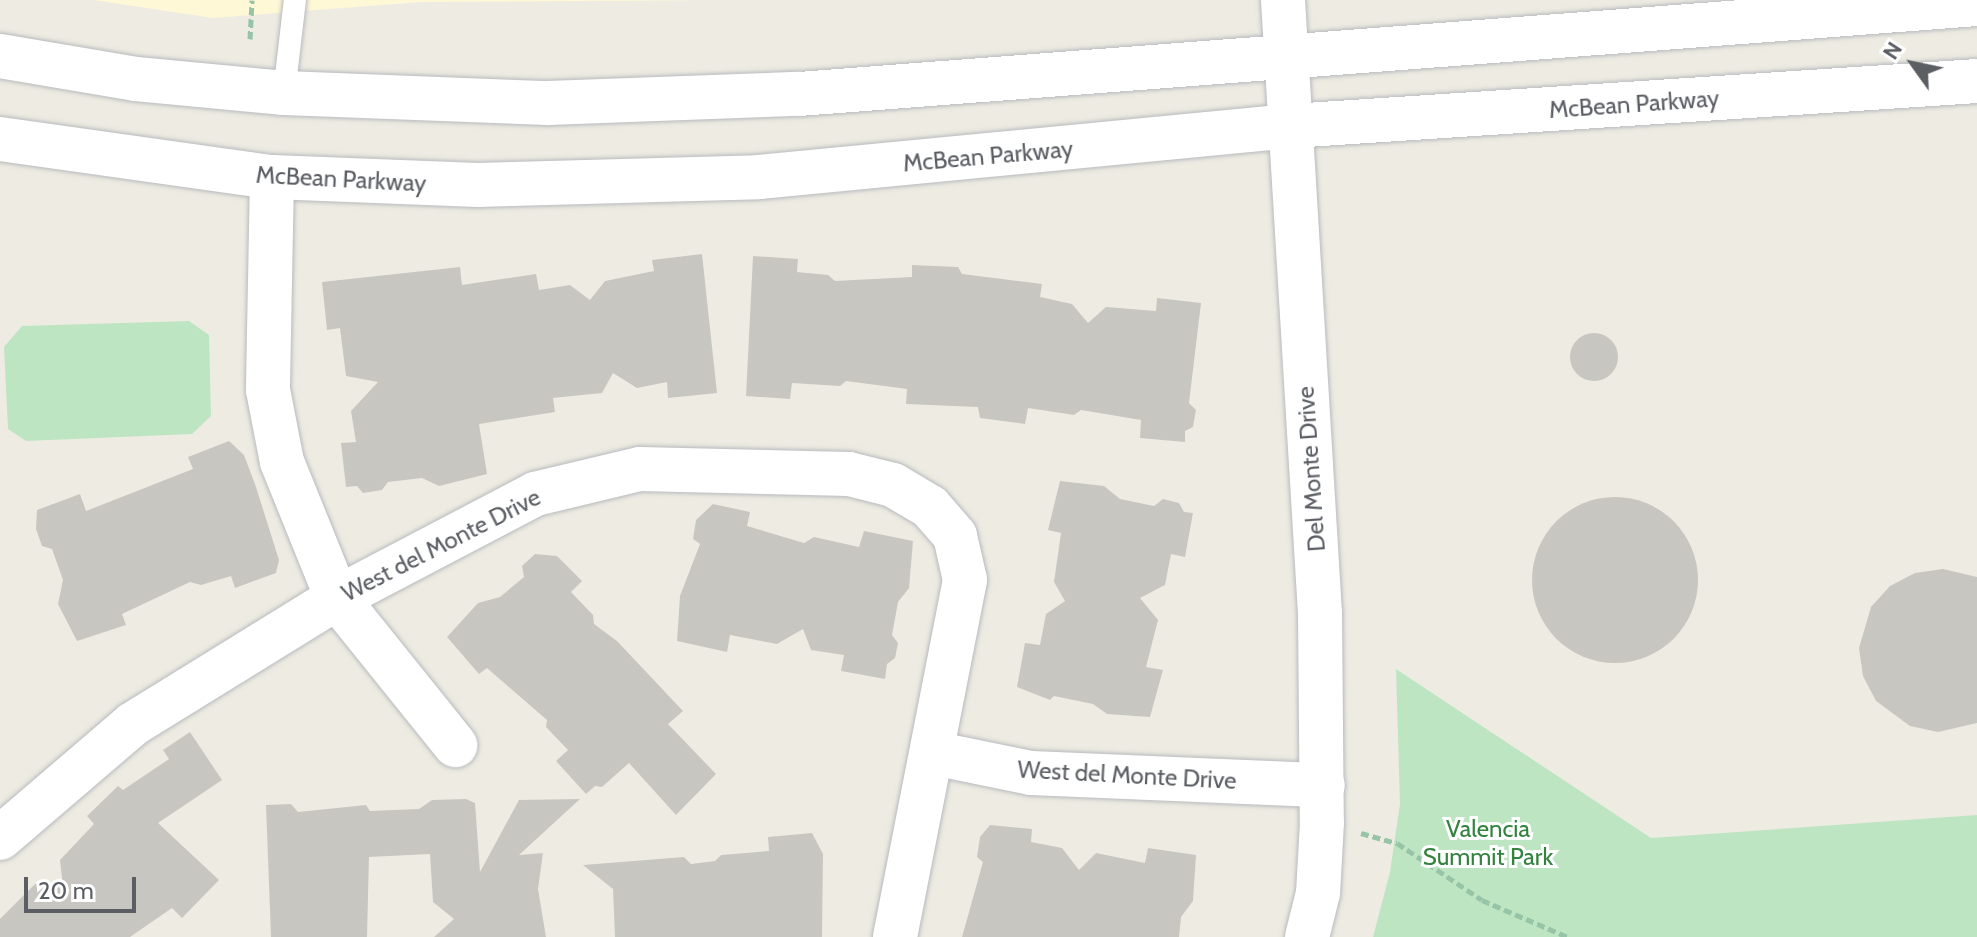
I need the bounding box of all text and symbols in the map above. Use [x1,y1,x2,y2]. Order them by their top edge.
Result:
north arrow [1873,24,1953,104]
text: N [1877,37,1908,65]
street label: McBean Parkway [1548,84,1720,124]
street label: McBean Parkway [902,134,1074,178]
street label: McBean Parkway [255,160,427,198]
street label: Del Monte Drive [1291,385,1331,553]
street label: West del Monte Drive [337,482,545,608]
street label: West del Monte Drive [1017,755,1237,795]
park label: Valencia Summit Park [1423,815,1553,871]
scale bar [28,861,140,911]
text: 20 m [38,876,94,905]

